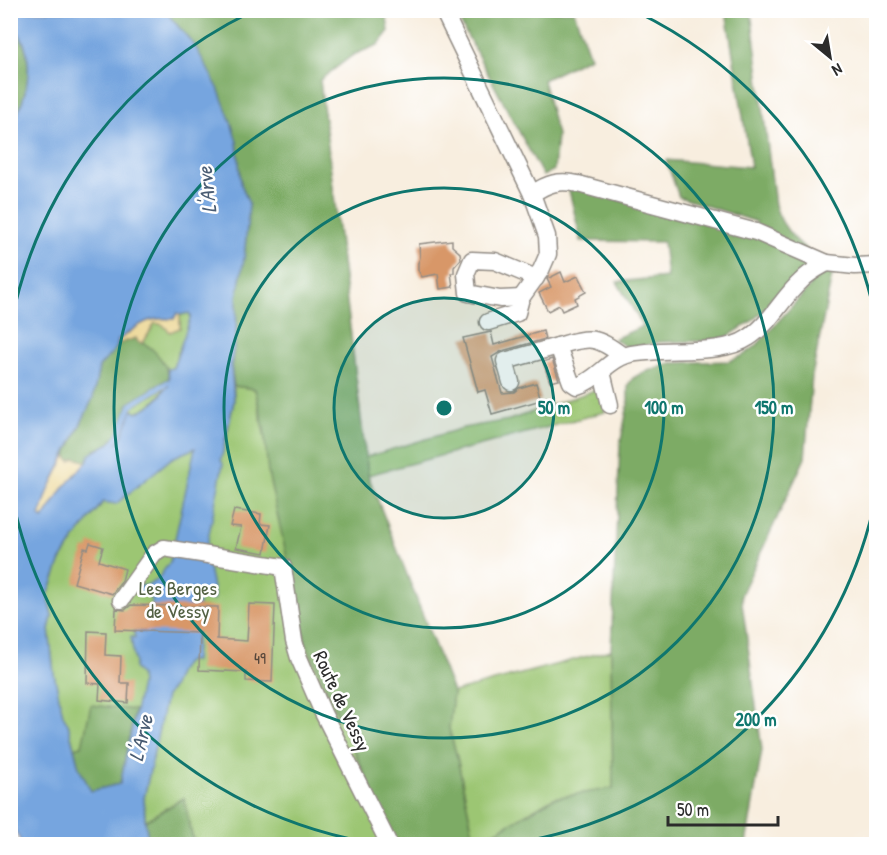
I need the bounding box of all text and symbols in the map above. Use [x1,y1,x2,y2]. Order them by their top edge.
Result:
north arrow [800,27,860,87]
text: N [828,58,847,82]
water label: L'Arve [189,164,223,215]
text: 50 m [538,395,570,420]
text: 100 m [644,395,684,420]
text: 150 m [755,395,793,420]
centre of rings [434,398,454,418]
park label: Les Berges de Vessy [139,574,217,624]
street label: Route de Vessy [307,646,378,755]
house number: 49 [254,647,266,669]
text: 200 m [736,707,776,732]
water label: L'Arve [121,710,160,764]
scale bar [668,789,778,827]
text: 50 m [677,797,709,822]

